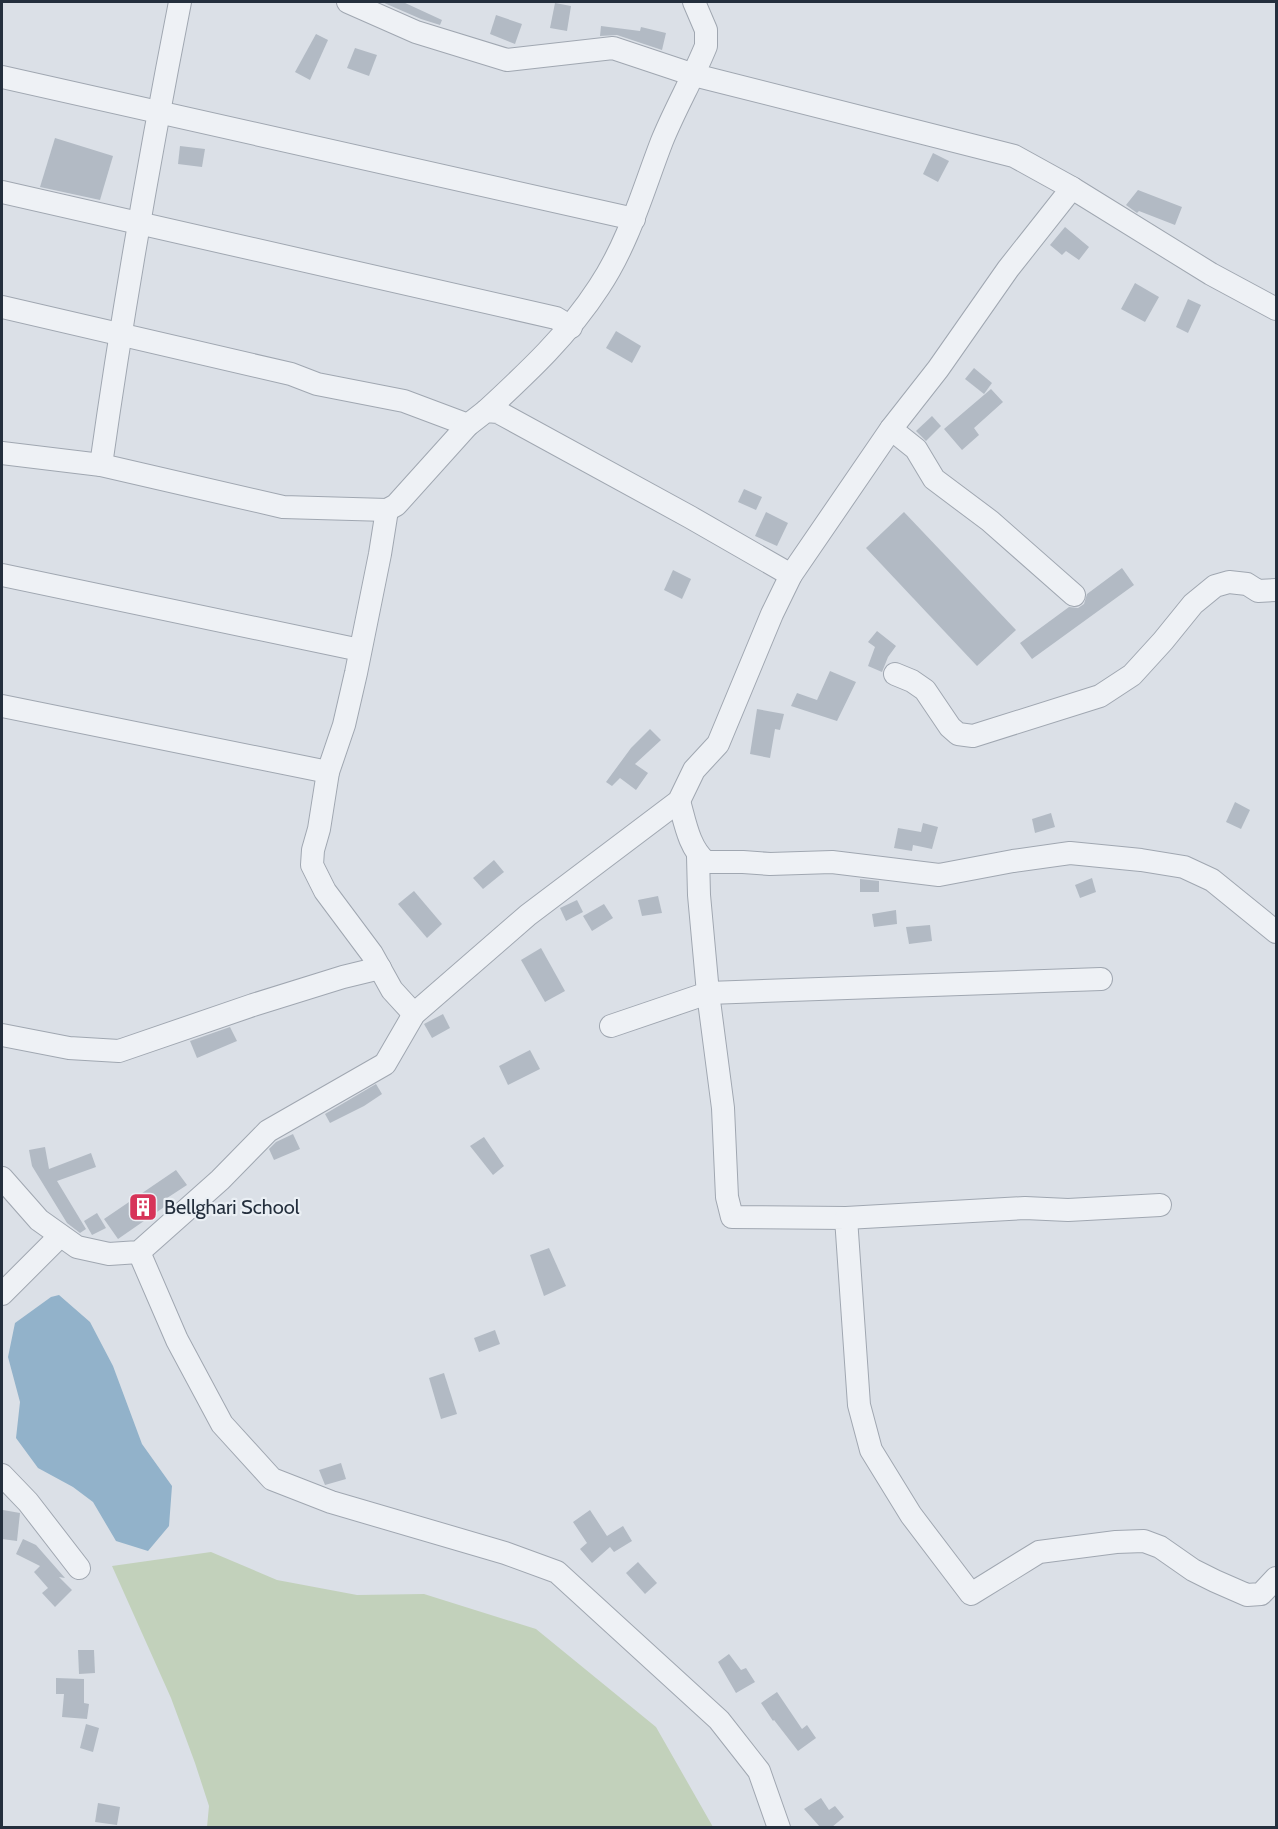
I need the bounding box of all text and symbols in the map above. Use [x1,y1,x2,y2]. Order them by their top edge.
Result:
building icon: Bellghari School [127,1191,159,1223]
place label: Bellghari School [164,1195,300,1219]

